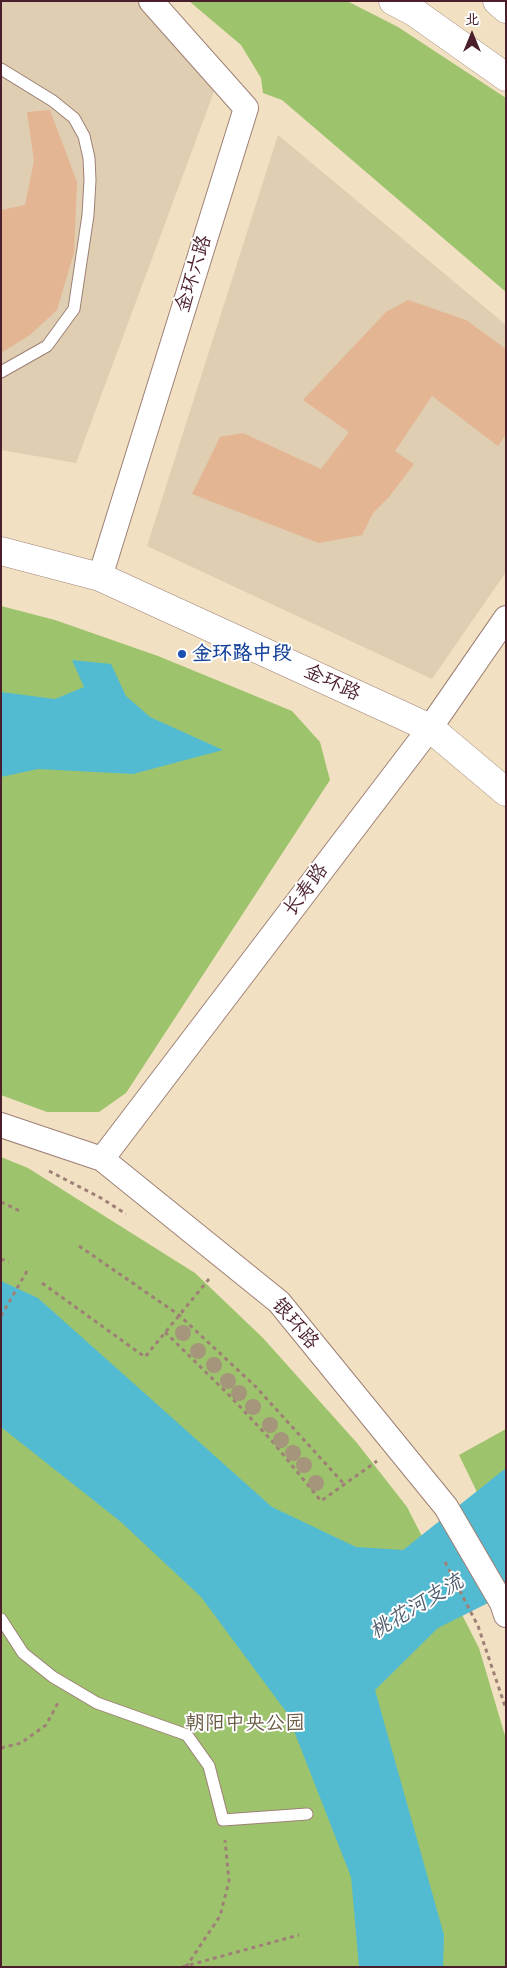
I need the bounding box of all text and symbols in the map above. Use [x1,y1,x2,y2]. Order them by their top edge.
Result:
north arrow [447,10,497,60]
text: 北 [465,11,479,28]
street label: 金环六路 [171,232,217,316]
place label: 金环路中段 [192,642,292,666]
marker: 金环路中段 [176,648,188,660]
street label: 金环路 [300,659,364,707]
street label: 长寿路 [278,859,334,921]
street label: 银环路 [266,1293,324,1355]
water label: 桃花河支流 [366,1569,468,1645]
park label: 朝阳中央公园 [185,1712,305,1736]

